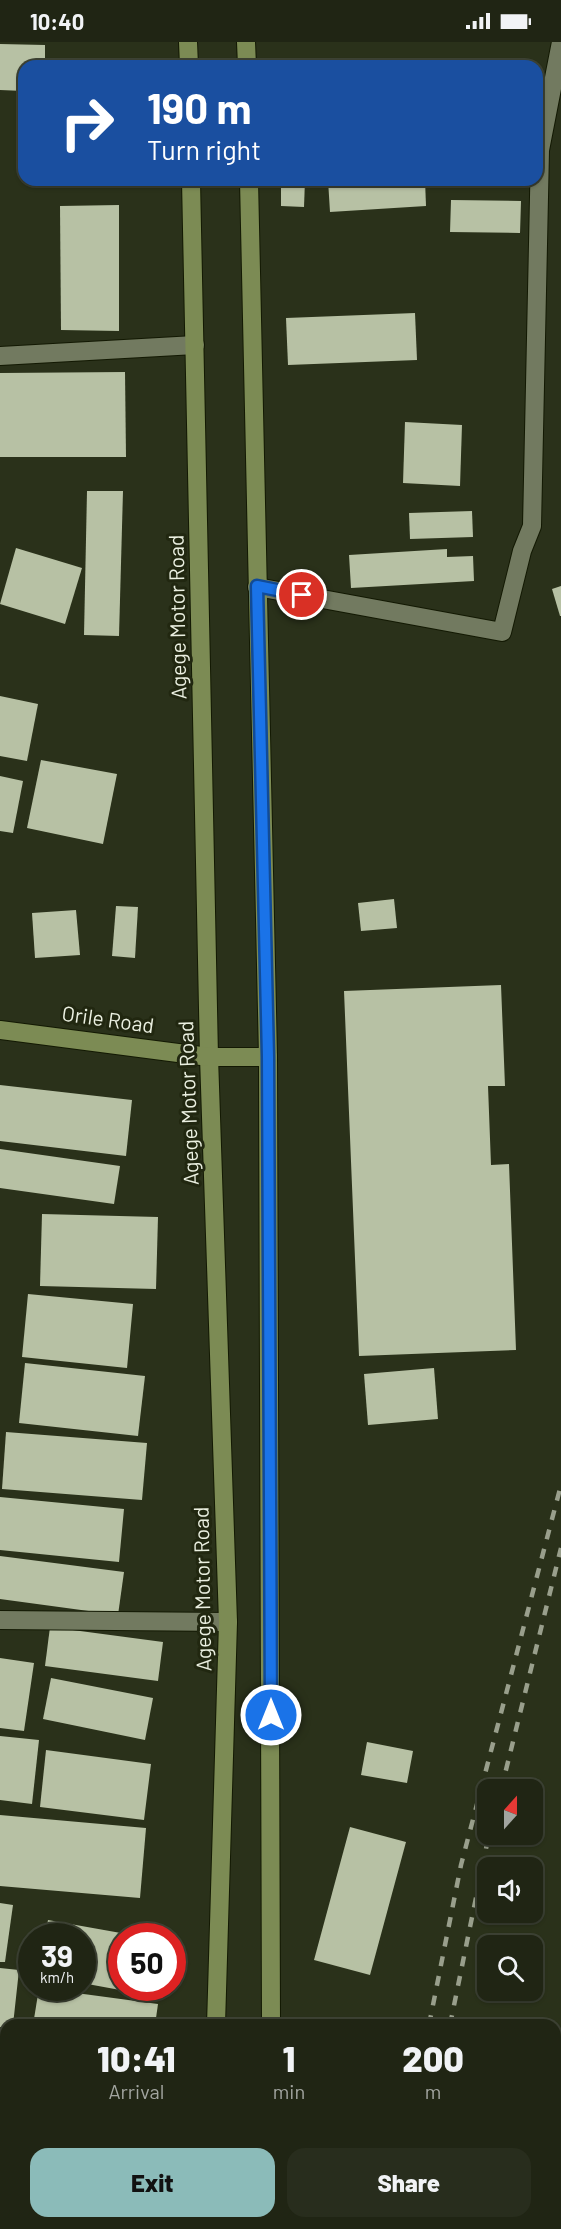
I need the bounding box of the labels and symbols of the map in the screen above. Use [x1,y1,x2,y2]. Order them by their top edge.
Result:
street label: Agege Motor Road [163,534,190,700]
pin [276,569,327,620]
street label: Orile Road [61,1000,156,1037]
street label: Agege Motor Road [172,1020,203,1186]
street label: Agege Motor Road [188,1506,215,1672]
position arrow [239,1683,303,1747]
north arrow [477,1779,543,1845]
speed limit sign: 50 [108,1923,186,2001]

